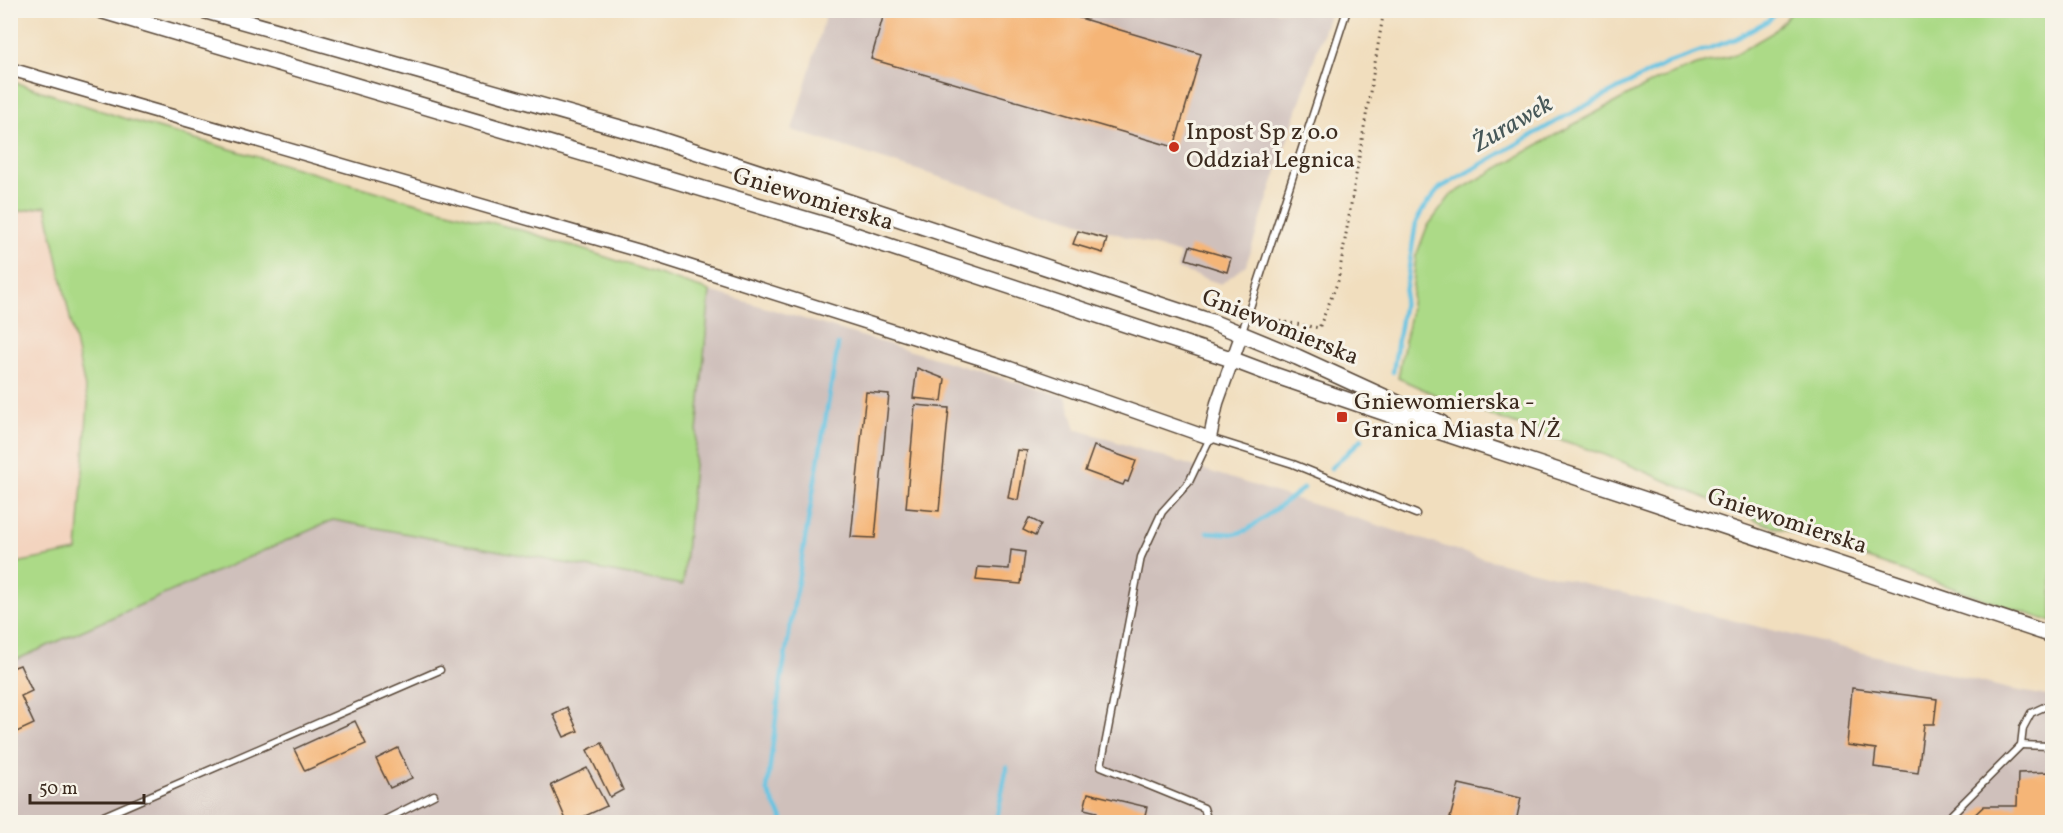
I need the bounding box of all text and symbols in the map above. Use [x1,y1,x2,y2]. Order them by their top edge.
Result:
water label: Żurawek [1465,86,1560,162]
place label: Inpost Sp z o.o Oddział Legnica [1186,116,1355,178]
marker: Inpost Sp z o.o Oddział Legnica [1167,140,1181,154]
street label: Gniewomierska [728,159,898,241]
street label: Gniewomierska [1196,281,1364,375]
place label: Gniewomierska - Granica Miasta N/Ż [1354,386,1561,448]
marker: Gniewomierska - Granica Miasta N/Ż [1335,410,1349,424]
street label: Gniewomierska [1703,480,1871,564]
scale bar [30,767,144,805]
text: 50 m [39,777,78,802]

